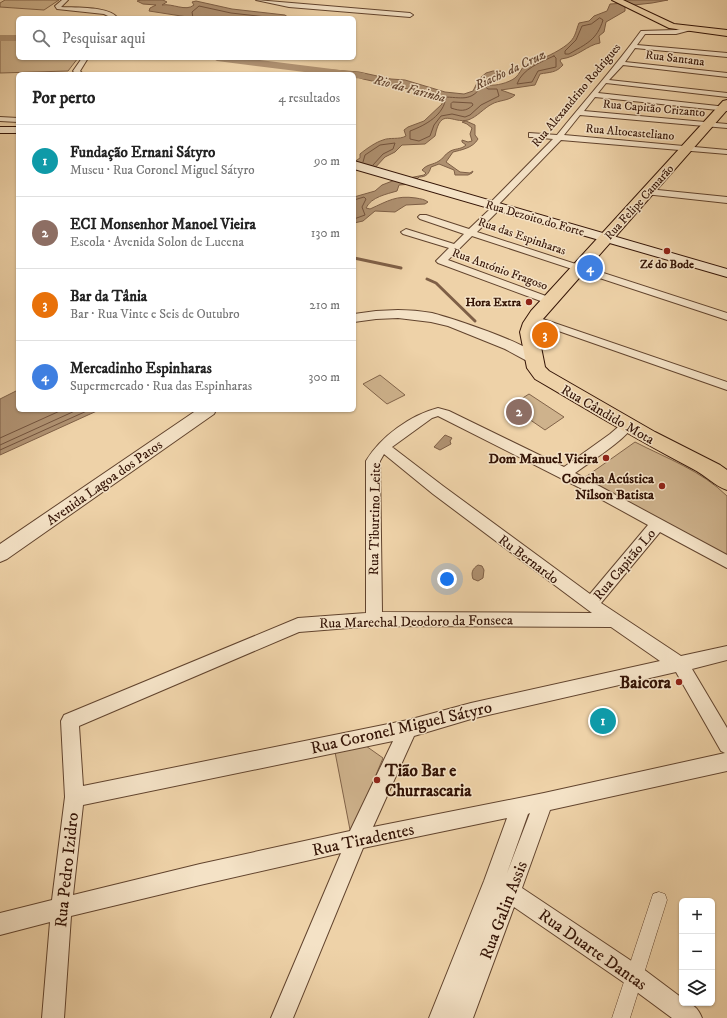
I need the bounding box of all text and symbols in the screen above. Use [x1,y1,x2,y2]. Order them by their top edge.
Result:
search box [16,16,356,60]
icon: search [30,27,52,49]
text: Pesquisar aqui [62,29,145,48]
street label: Rua Alexandrino Rodrigues [529,40,624,150]
water label: Riacho da Cruz [471,46,549,94]
street label: Rua Santana [645,47,706,70]
water label: Rio da Farinha [371,71,448,106]
text: Por perto [32,87,95,109]
text: 4 resultados [278,90,340,106]
street label: Rua Capitão Crizanto [602,97,706,120]
street label: Rua Altocasteliano [585,121,675,144]
text: Fundação Ernani Sátyro [70,143,215,162]
text: 1 [43,153,47,169]
text: 90 m [314,153,340,169]
street label: Rua Felipe Camarão [602,161,677,243]
text: Museu · Rua Coronel Miguel Sátyro [70,162,255,178]
street label: Rua Dezoito do Forte [484,197,586,240]
street label: Rua das Espinharas [476,214,568,259]
text: ECI Monsenhor Manoel Vieira [70,215,256,234]
text: 2 [42,225,48,241]
text: 130 m [311,225,340,241]
text: Escola · Avenida Solon de Lucena [70,234,244,250]
street label: Rua António Fragoso [450,245,550,294]
marker: Zé do Bode [662,246,672,256]
pin: 4 [577,253,603,283]
place label: Zé do Bode [640,257,694,272]
text: Bar da Tânia [70,287,147,306]
place label: Hora Extra [465,295,522,310]
text: 3 [43,297,47,313]
text: 210 m [309,297,340,313]
marker: Hora Extra [524,297,534,307]
text: Bar · Rua Vinte e Seis de Outubro [70,306,240,322]
pin: 3 [532,320,558,350]
text: Mercadinho Espinharas [70,359,212,378]
text: 4 [41,369,49,385]
text: 300 m [309,369,340,385]
text: Supermercado · Rua das Espinharas [70,378,252,394]
street label: Rua Cândido Mota [558,381,657,449]
pin: 2 [506,397,532,427]
street label: Avenida Lagoa dos Patos [43,436,166,530]
place label: Dom Manuel Vieira [489,450,599,468]
marker: Dom Manuel Vieira [601,453,611,463]
street label: Rua Tiburtino Leite [365,462,385,575]
place label: Concha Acústica Nilson Batista [562,470,655,504]
marker: Concha Acústica Nilson Batista [657,481,667,491]
street label: Rua Capitão Lo [590,525,660,604]
street label: Ru Bernardo [495,531,562,589]
your location [437,569,457,589]
street label: Rua Marechal Deodoro da Fonseca [319,611,513,633]
place label: Baicora [620,672,672,694]
marker: Baicora [674,677,684,687]
street label: Rua Coronel Miguel Sátyro [308,696,494,760]
pin: 1 [590,706,616,736]
place label: Tião Bar e Churrascaria [384,760,472,802]
marker: Tião Bar e Churrascaria [372,775,382,785]
street label: Rua Pedro Izidro [50,811,84,929]
street label: Rua Tiradentes [310,818,416,862]
street label: Rua Galin Assis [475,858,533,963]
map controls [679,898,715,1006]
button: + [679,898,715,934]
street label: Rua Duarte Dantas [534,904,651,996]
button: − [679,934,715,970]
button: layers [679,970,715,1006]

